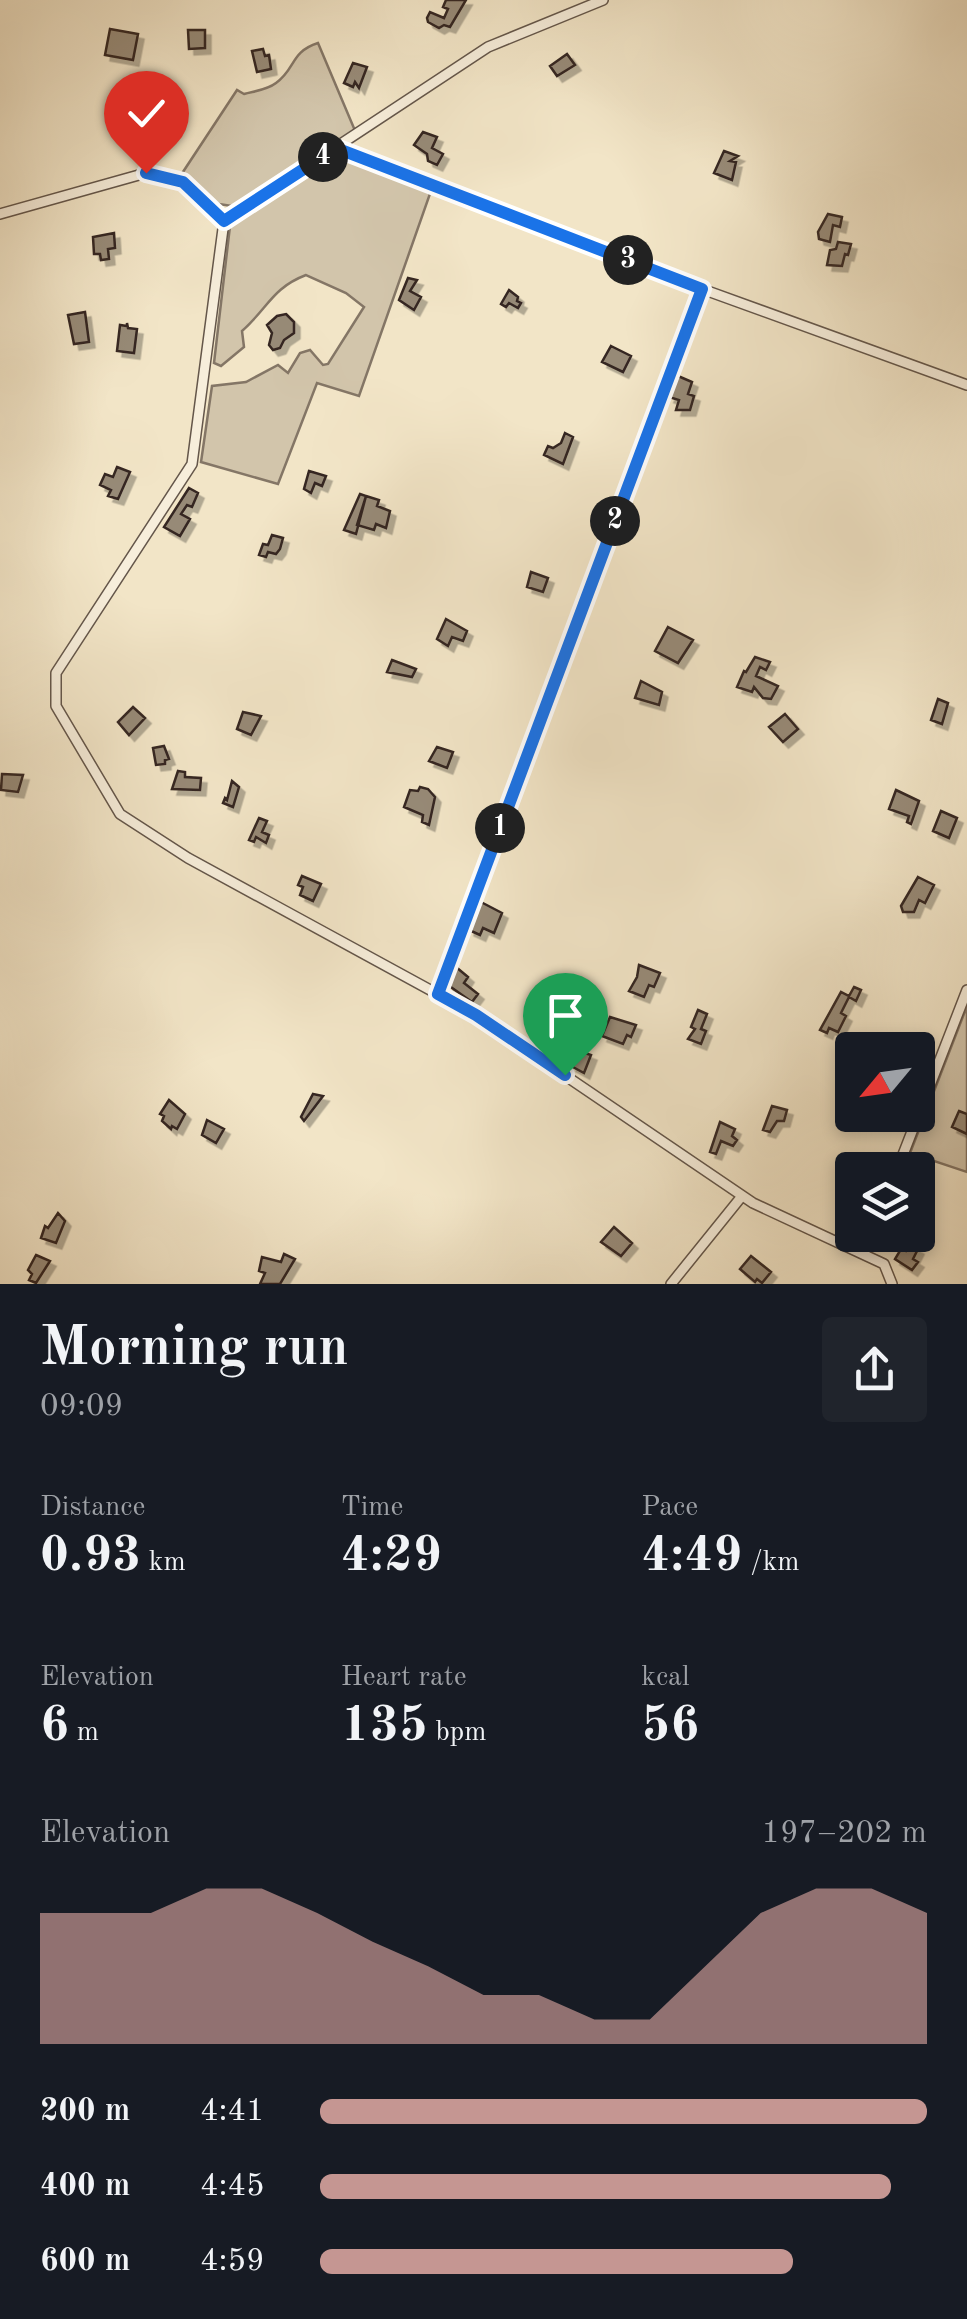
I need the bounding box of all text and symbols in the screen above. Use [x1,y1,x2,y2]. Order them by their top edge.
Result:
pin [104,71,189,174]
icon: check [119,86,174,141]
pin: 4 [298,132,348,182]
text: 4 [315,143,331,171]
pin: 3 [603,235,653,285]
text: 3 [620,246,636,274]
pin: 2 [590,496,640,546]
text: 2 [607,507,623,535]
pin: 1 [475,803,525,853]
text: 1 [492,814,508,842]
pin [523,973,608,1076]
icon: arrive [538,988,593,1043]
north arrow [835,1032,935,1132]
map controls [835,1032,935,1252]
button: layers [835,1152,935,1252]
button: share [822,1317,927,1422]
text: Morning run [40,1322,349,1377]
text: 09:09 [40,1391,123,1423]
text: Distance [40,1494,145,1522]
text: Time [341,1494,403,1522]
text: Pace [641,1494,698,1522]
text: 0.93 [40,1532,141,1582]
text: 4:29 [341,1532,442,1582]
text: 4:49 [641,1532,742,1582]
text: km [141,1549,186,1577]
text: /km [742,1549,800,1577]
text: Elevation [40,1664,154,1692]
text: Heart rate [341,1664,467,1692]
text: kcal [641,1664,690,1692]
text: 6 [40,1702,69,1752]
text: 135 [341,1702,428,1752]
text: 56 [641,1702,699,1752]
text: m [69,1719,99,1747]
text: bpm [428,1719,487,1747]
text: Elevation [40,1818,170,1850]
text: 197–202 m [761,1818,927,1850]
text: 200 m [40,2096,130,2128]
text: 4:41 [200,2096,265,2128]
text: 400 m [40,2171,130,2203]
text: 4:45 [200,2171,265,2203]
text: 600 m [40,2246,130,2278]
text: 4:59 [200,2246,265,2278]

